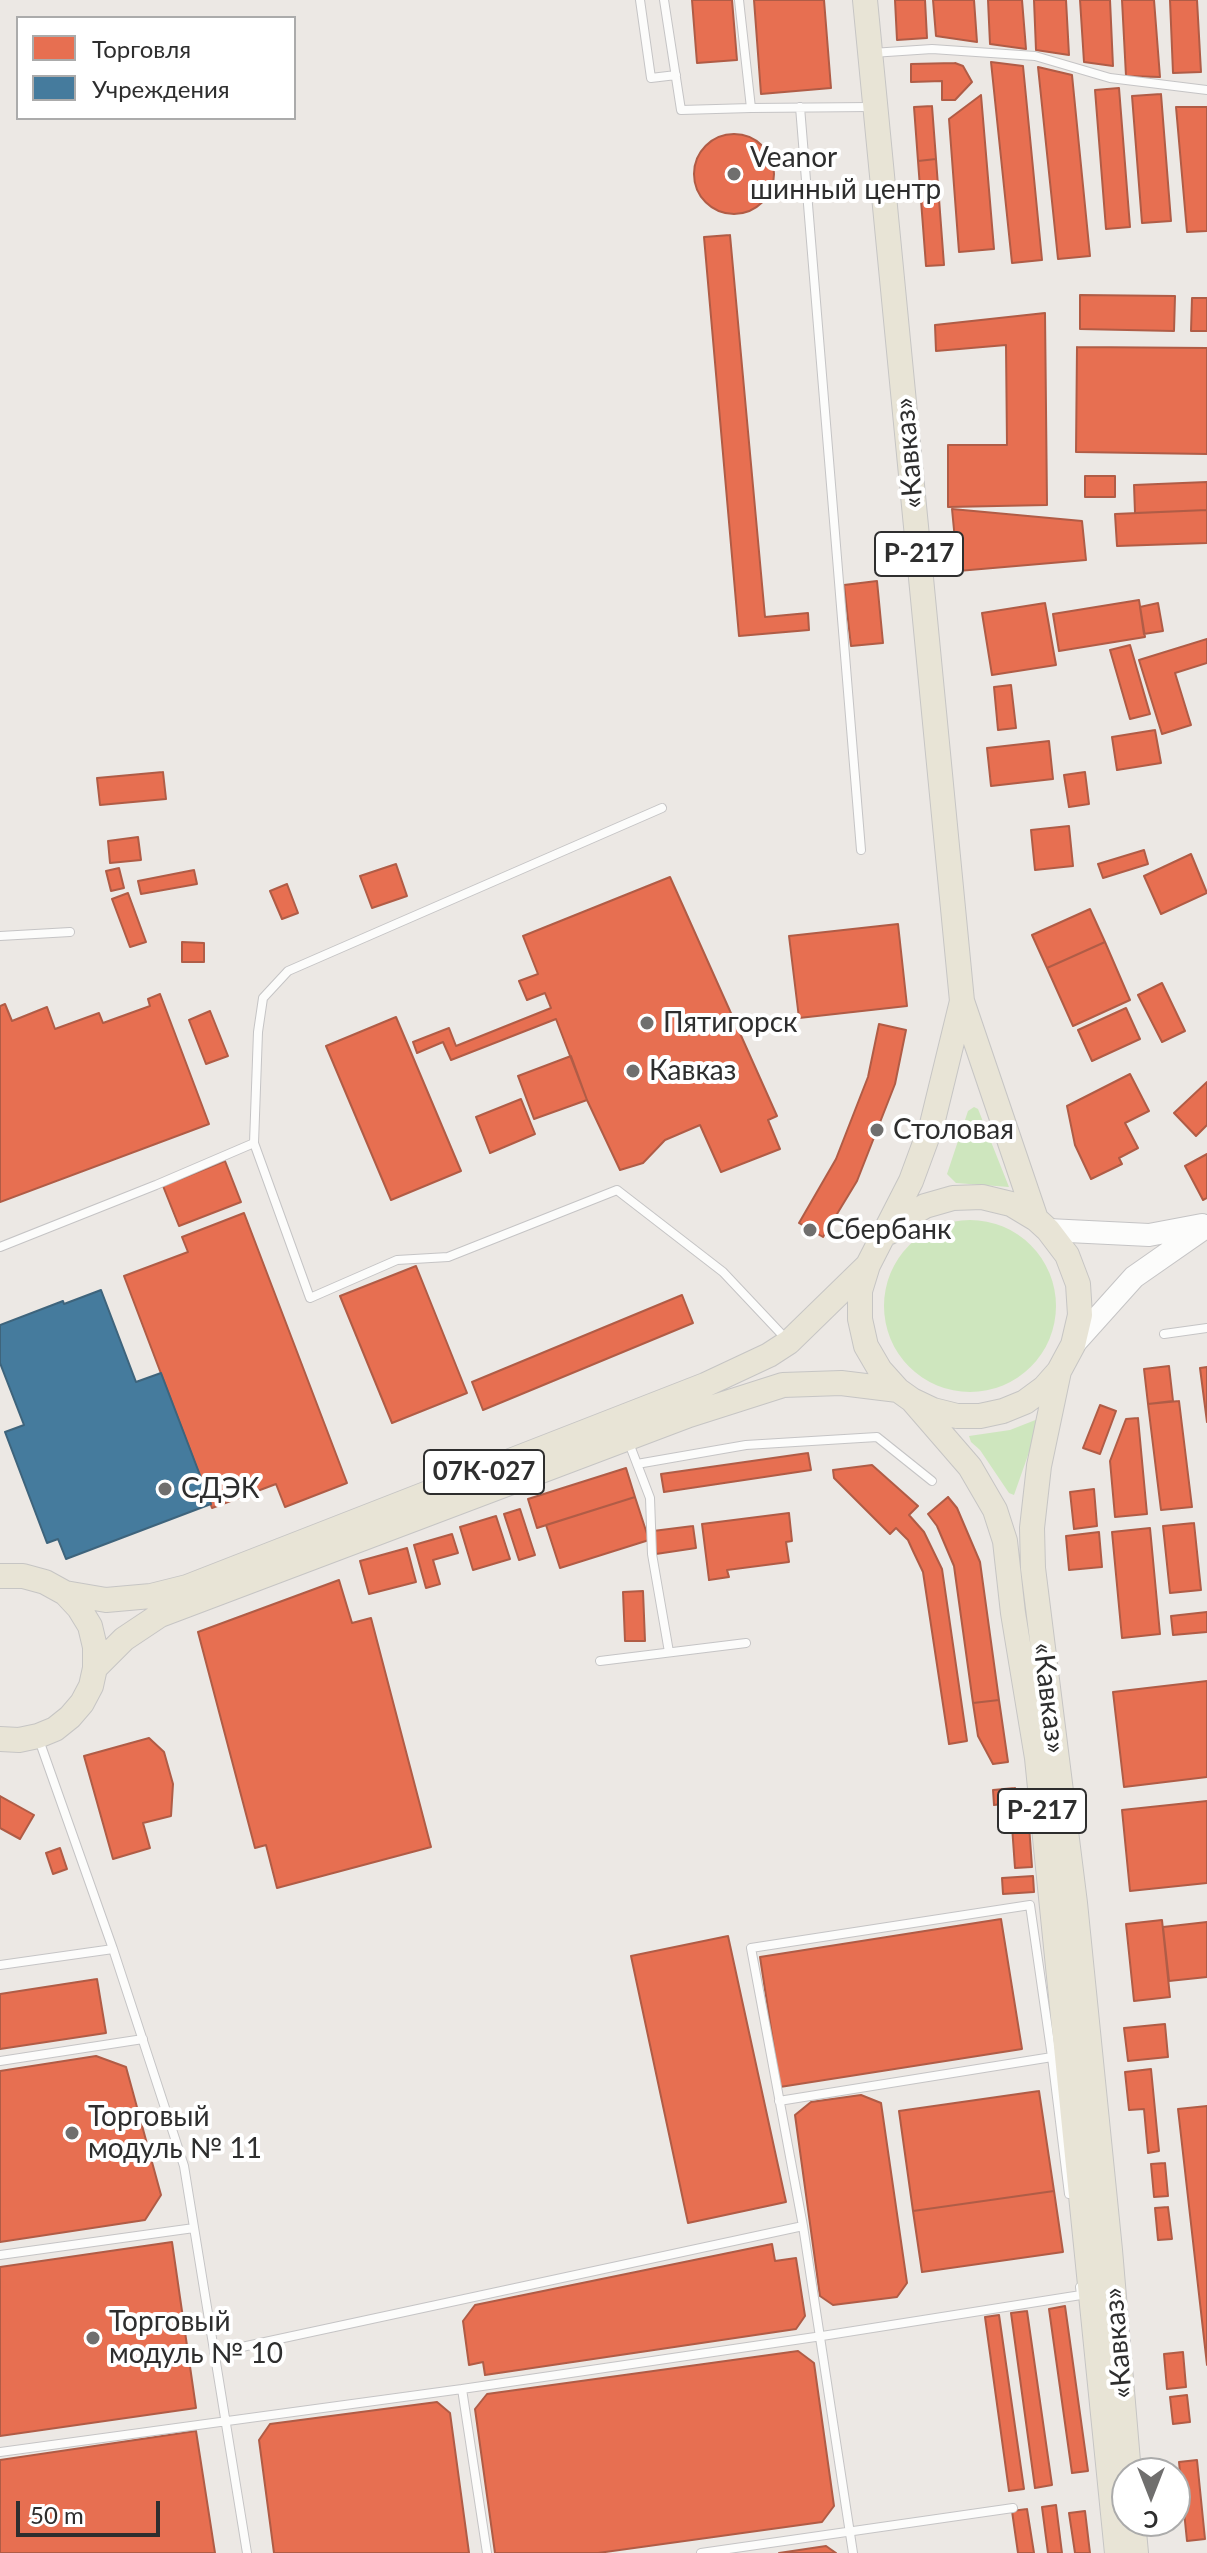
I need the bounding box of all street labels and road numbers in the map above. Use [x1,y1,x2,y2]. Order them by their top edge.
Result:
street label: «Кавказ» [887,396,931,510]
road number: Р-217 [875,532,963,576]
road number: 07К-027 [424,1450,544,1494]
street label: «Кавказ» [1026,1641,1072,1755]
road number: Р-217 [998,1789,1086,1833]
street label: «Кавказ» [1096,2286,1140,2400]

